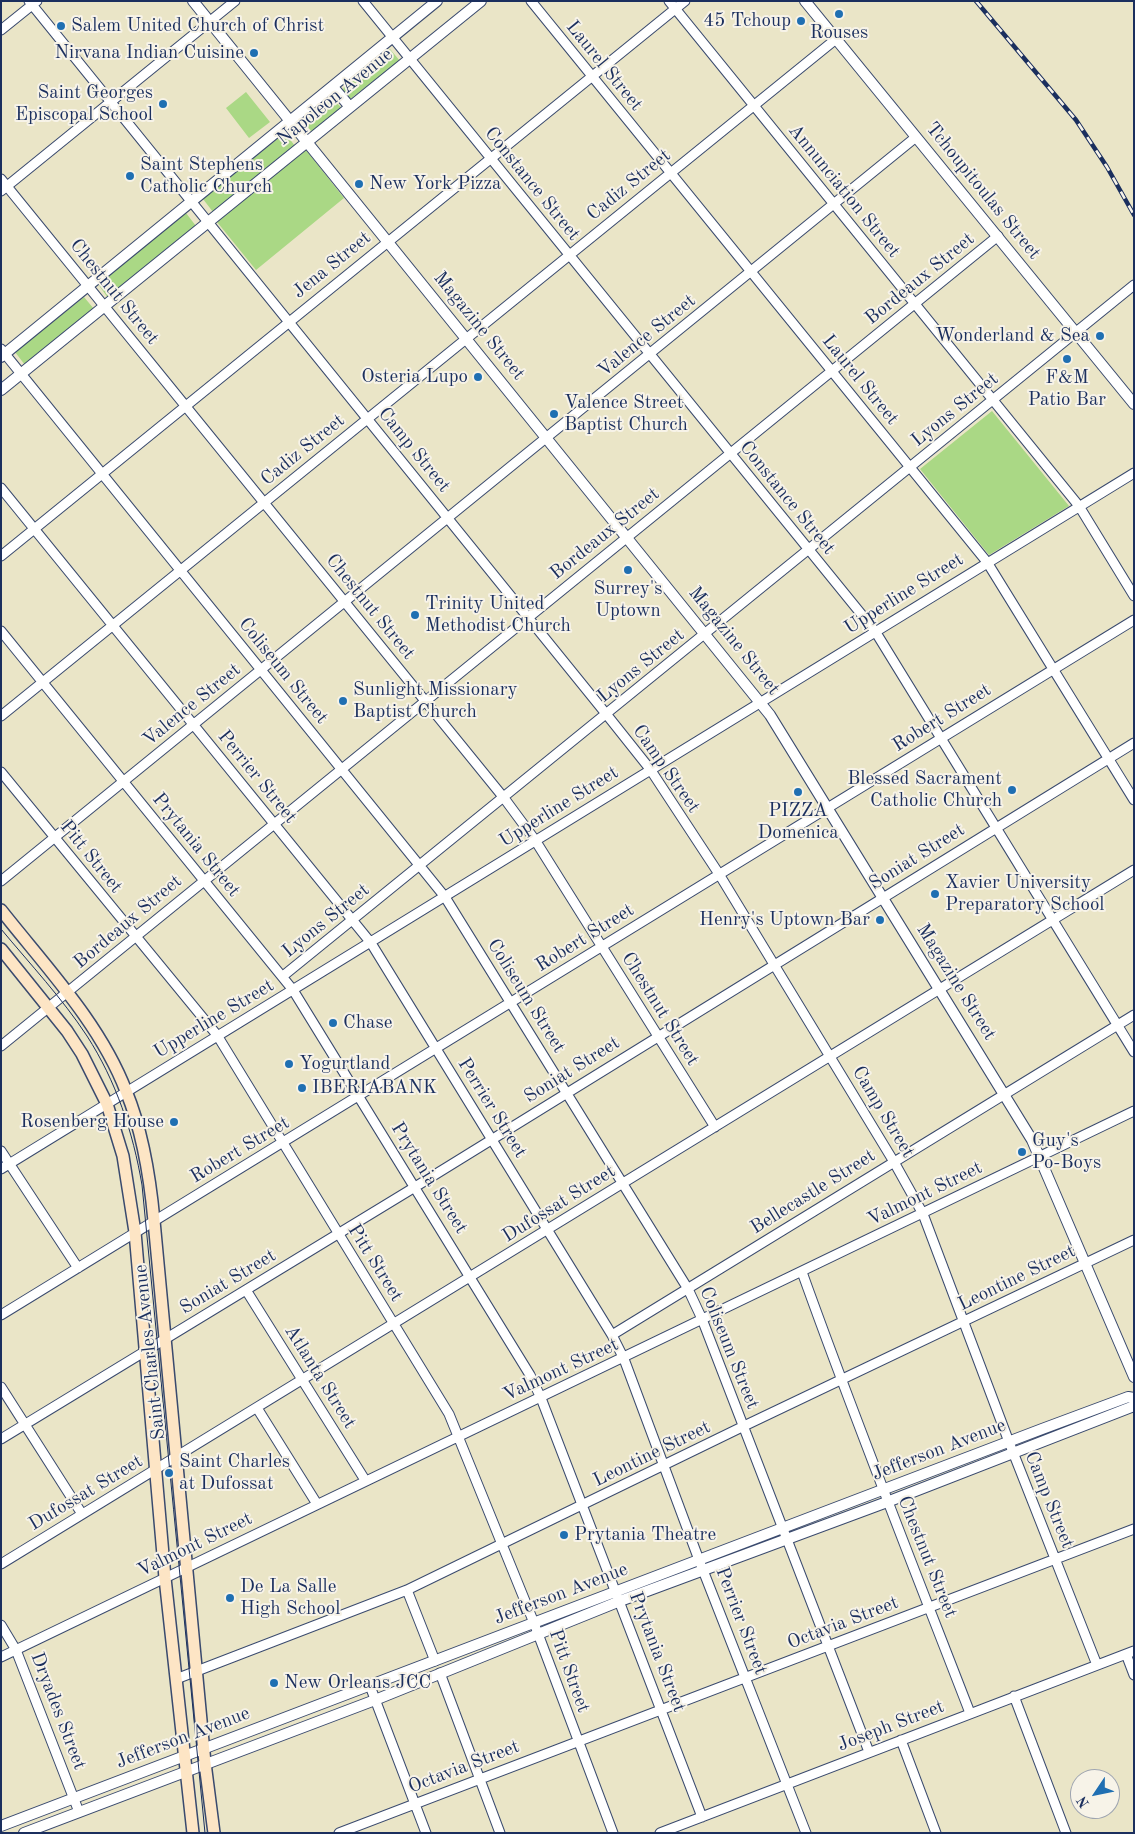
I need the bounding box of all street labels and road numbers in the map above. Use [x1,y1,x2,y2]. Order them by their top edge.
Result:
street label: Laurel Street [561,16,647,116]
street label: Napoleon Avenue [272,43,398,151]
street label: Tchoupitoulas Street [921,118,1045,264]
street label: Annunciation Street [783,120,905,262]
street label: Constance Street [479,123,585,245]
street label: Cadiz Street [583,144,675,226]
street label: Jena Street [288,226,376,304]
street label: Bordeaux Street [861,228,979,330]
street label: Chestnut Street [64,235,164,349]
street label: Magazine Street [428,267,530,385]
street label: Valence Street [593,290,701,382]
street label: Laurel Street [817,330,903,430]
street label: Lyons Street [907,368,1003,452]
street label: Camp Street [373,403,455,497]
street label: Cadiz Street [257,409,349,491]
street label: Constance Street [734,437,840,559]
street label: Bordeaux Street [546,483,664,585]
street label: Upperline Street [840,548,968,640]
street label: Chestnut Street [320,550,420,664]
street label: Magazine Street [683,582,785,700]
street label: Coliseum Street [233,613,333,729]
street label: Lyons Street [593,624,689,708]
street label: Valence Street [138,659,246,751]
street label: Robert Street [889,679,995,757]
street label: Camp Street [627,720,705,818]
street label: Perrier Street [212,726,302,828]
street label: Upperline Street [495,761,623,853]
street label: Prytania Street [147,788,245,902]
street label: Pitt Street [55,816,127,898]
street label: Soniat Street [865,819,969,895]
street label: Bordeaux Street [69,870,187,974]
street label: Lyons Street [278,879,374,963]
street label: Robert Street [532,899,638,977]
street label: Magazine Street [911,920,1001,1044]
street label: Coliseum Street [482,935,570,1057]
street label: Chestnut Street [616,948,704,1070]
street label: Upperline Street [150,974,278,1064]
street label: Soniat Street [520,1032,624,1108]
street label: Perrier Street [452,1054,532,1162]
street label: Camp Street [847,1062,919,1162]
street label: Robert Street [186,1111,294,1189]
street label: Prytania Street [386,1118,472,1238]
street label: Bellecastle Street [746,1144,880,1240]
street label: Valmont Street [864,1156,986,1232]
street label: Dufossat Street [498,1160,620,1248]
street label: Pitt Street [342,1220,408,1306]
street label: Leontine Street [955,1240,1079,1316]
street label: Soniat Street [176,1244,280,1320]
street label: Saint Charles Avenue [129,1263,171,1441]
street label: Coliseum Street [694,1283,764,1413]
street label: Atlanta Street [279,1321,361,1433]
street label: Valmont Street [500,1333,622,1407]
street label: Jefferson Avenue [869,1414,1009,1486]
street label: Leontine Street [590,1416,714,1492]
street label: Camp Street [1019,1448,1079,1552]
street label: Dufossat Street [25,1450,147,1536]
street label: Chestnut Street [892,1493,962,1621]
street label: Valmont Street [134,1507,256,1583]
street label: Jefferson Avenue [491,1558,631,1630]
street label: Perrier Street [710,1564,772,1678]
street label: Prytania Street [624,1589,690,1715]
street label: Octavia Street [784,1591,902,1655]
street label: Pitt Street [543,1626,595,1716]
street label: Dryades Street [25,1649,91,1773]
street label: Joseph Street [834,1695,948,1757]
street label: Jefferson Avenue [113,1702,253,1774]
street label: Octavia Street [405,1735,523,1799]

